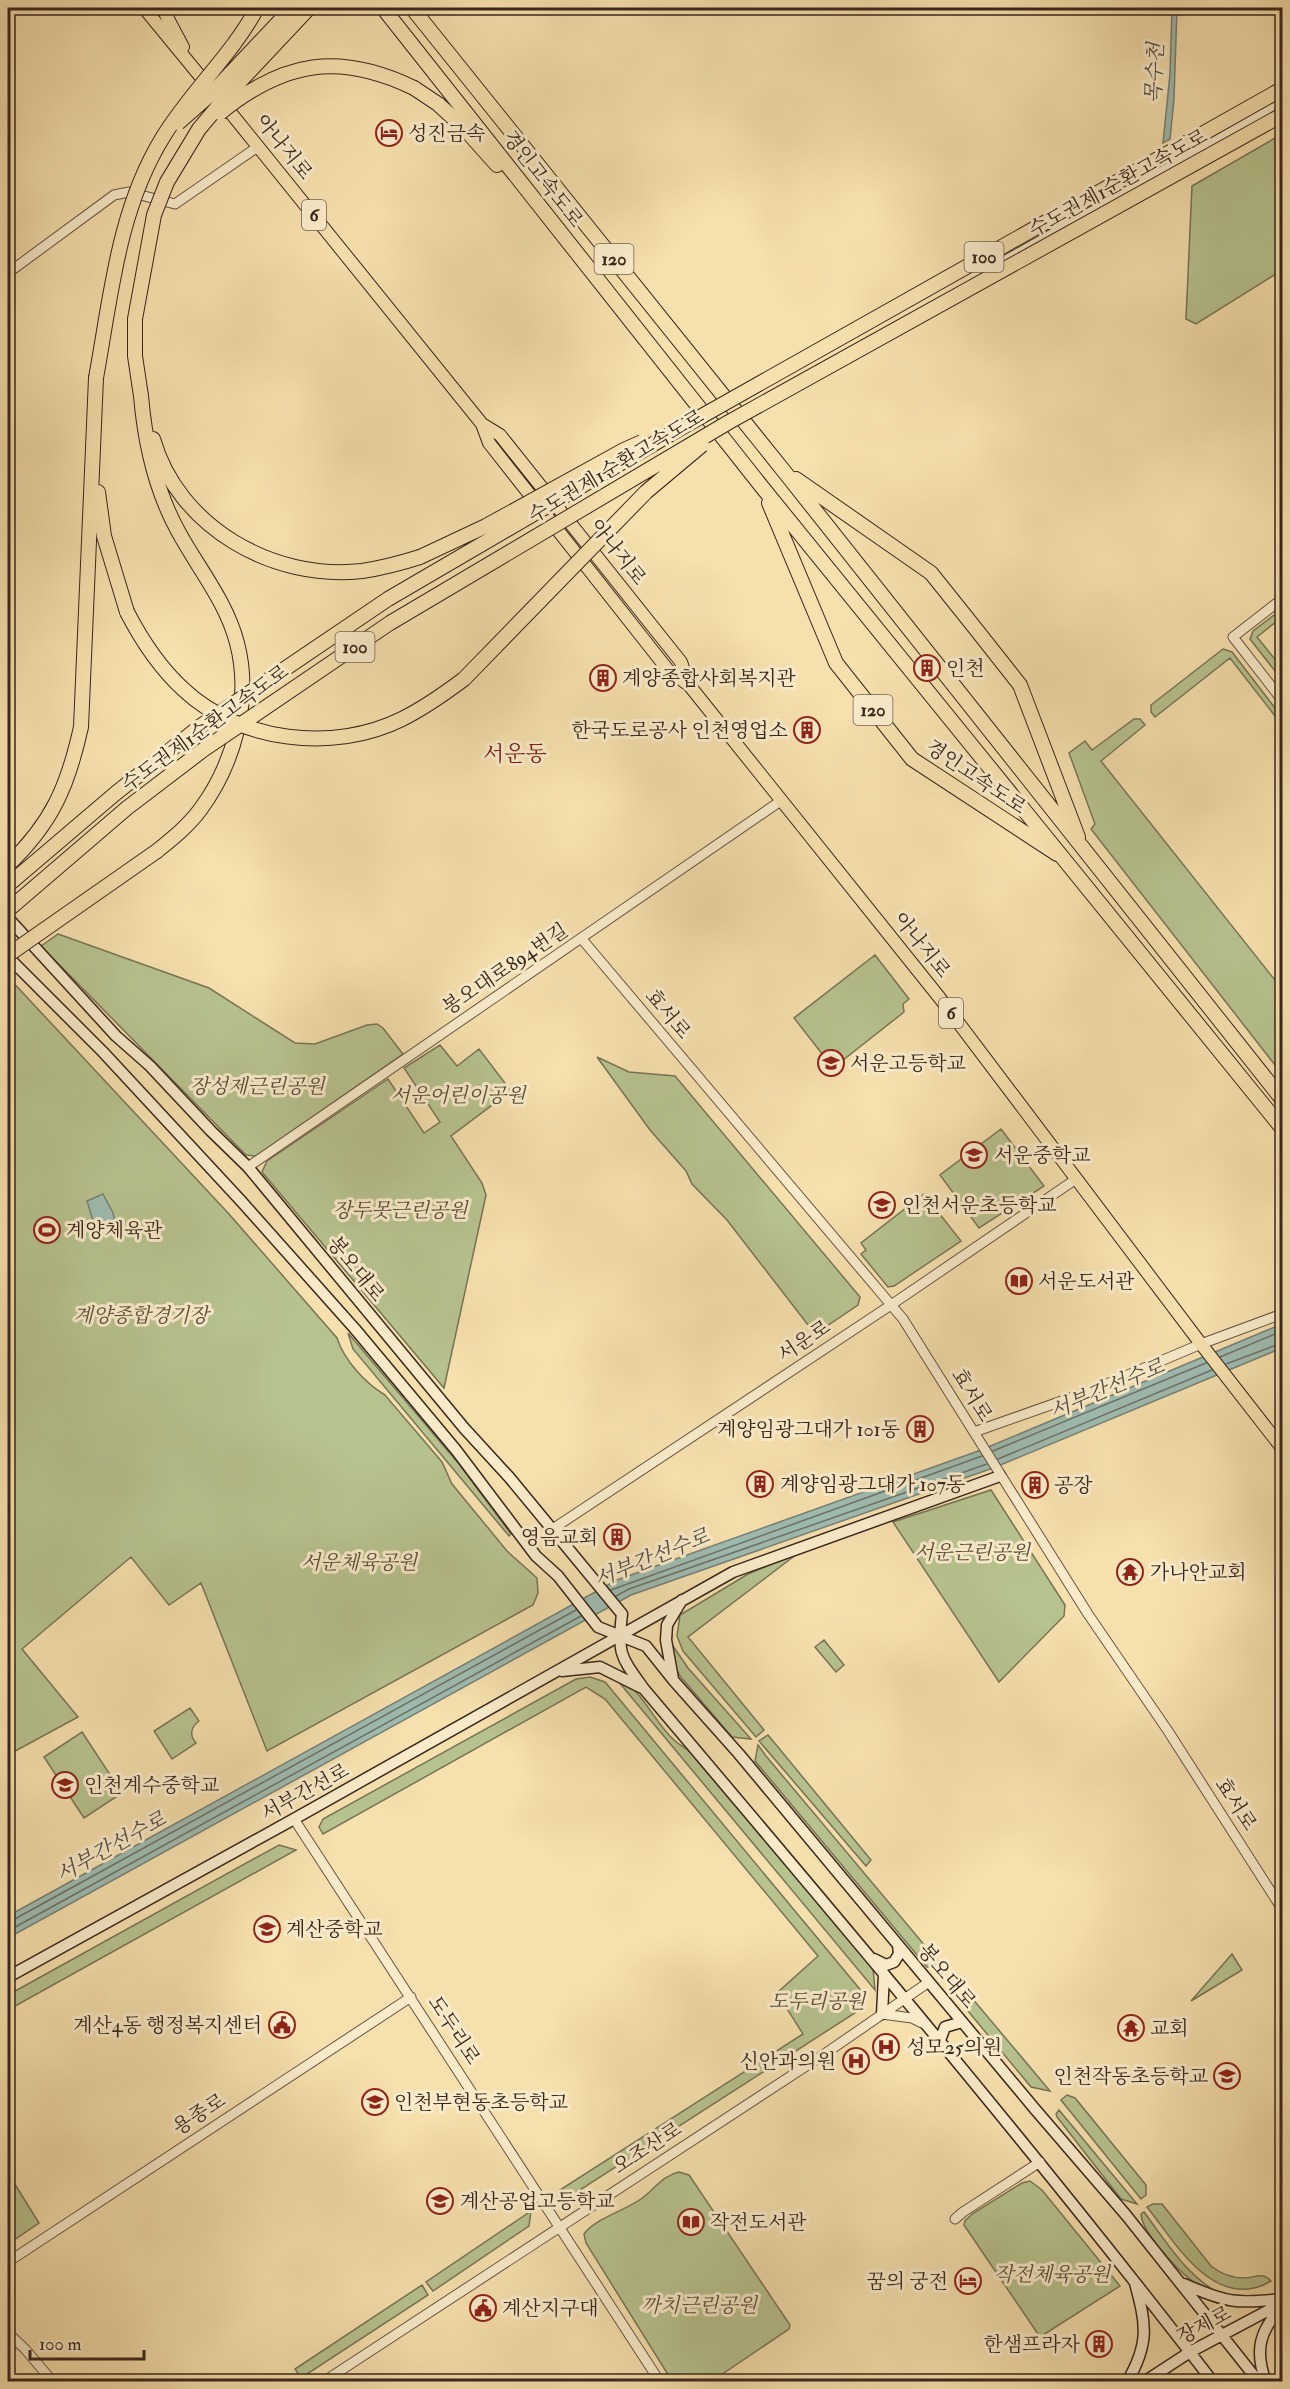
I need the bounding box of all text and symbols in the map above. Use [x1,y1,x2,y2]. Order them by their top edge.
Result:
water label: 목수천 [1140,40,1170,104]
street label: 아나지로 [250,109,318,185]
hotel icon: 성진금속 [374,118,404,148]
place label: 성진금속 [408,121,485,146]
street label: 수도권제1순환고속도로 [1024,124,1212,242]
street label: 경인고속도로 [497,126,589,232]
road number: 6 [302,200,326,230]
road number: 100 [964,242,1004,272]
road number: 120 [594,244,634,274]
street label: 수도권제1순환고속도로 [524,404,708,528]
street label: 아나지로 [584,514,652,590]
road number: 100 [336,632,374,662]
building icon: 인천 [912,653,942,683]
place label: 인천 [946,656,985,681]
street label: 수도권제1순환고속도로 [117,659,293,797]
building icon: 계양종합사회복지관 [588,663,618,693]
place label: 계양종합사회복지관 [622,666,797,691]
road number: 120 [854,695,892,725]
building icon: 한국도로공사 인천영업소 [792,715,822,745]
place label: 한국도로공사 인천영업소 [571,718,788,743]
street label: 경인고속도로 [921,734,1031,820]
district label: 서운동 [483,740,547,768]
street label: 아나지로 [888,907,956,983]
street label: 봉오대로894번길 [437,918,573,1020]
street label: 효서로 [640,984,696,1044]
road number: 6 [939,998,963,1028]
school or university icon: 서운고등학교 [816,1048,846,1078]
place label: 서운고등학교 [850,1051,967,1076]
park label: 장성제근린공원 [189,1074,326,1099]
park label: 서운어린이공원 [390,1083,527,1108]
school or university icon: 서운중학교 [959,1140,989,1170]
place label: 서운중학교 [994,1143,1091,1168]
school or university icon: 인천서운초등학교 [867,1190,897,1220]
place label: 인천서운초등학교 [902,1193,1057,1218]
park label: 장두못근린공원 [332,1198,469,1223]
sports icon: 계양체육관 [32,1215,62,1245]
place label: 계양체육관 [66,1218,163,1243]
street label: 봉오대로 [322,1231,390,1307]
library icon: 서운도서관 [1004,1266,1034,1296]
place label: 서운도서관 [1038,1269,1135,1294]
park label: 계양종합경기장 [73,1303,211,1328]
street label: 서운로 [773,1314,835,1368]
water label: 서부간선수로 [1046,1353,1169,1425]
street label: 효서로 [946,1364,998,1426]
building icon: 계양임광그대가 101동 [905,1414,935,1444]
place label: 계양임광그대가 101동 [717,1417,900,1442]
building icon: 계양임광그대가 107동 [745,1469,775,1499]
building icon: 공장 [1020,1470,1050,1500]
place label: 계양임광그대가 107동 [780,1472,965,1497]
place label: 공장 [1054,1473,1093,1498]
water label: 서부간선수로 [591,1522,714,1593]
building icon: 영음교회 [602,1522,632,1552]
place label: 영음교회 [521,1525,598,1550]
park label: 서운근린공원 [914,1540,1032,1565]
park label: 서운체육공원 [301,1550,419,1575]
temple icon: 가나안교회 [1115,1557,1145,1587]
place label: 가나안교회 [1150,1560,1247,1585]
street label: 서부간선로 [257,1758,353,1826]
school or university icon: 인천계수중학교 [50,1770,80,1800]
place label: 인천계수중학교 [84,1773,220,1798]
street label: 효서로 [1210,1773,1262,1835]
water label: 서부간선수로 [51,1805,171,1888]
school or university icon: 계산중학교 [252,1914,282,1944]
place label: 계산중학교 [286,1917,383,1942]
street label: 봉오대로 [913,1938,981,2014]
park label: 도두리공원 [769,1989,867,2014]
street label: 도두리로 [422,1991,486,2069]
public building icon: 계산4동 행정복지센터 [267,2010,297,2040]
place label: 계산4동 행정복지센터 [73,2013,262,2038]
temple icon: 교회 [1116,2013,1146,2043]
place label: 교회 [1150,2016,1189,2041]
hospital icon: 성모25의원 [871,2032,901,2062]
place label: 성모25의원 [906,2035,1002,2060]
hospital icon: 신안과의원 [841,2046,871,2076]
place label: 신안과의원 [739,2049,836,2074]
school or university icon: 인천작동초등학교 [1212,2061,1242,2091]
place label: 인천작동초등학교 [1053,2064,1209,2089]
school or university icon: 인천부현동초등학교 [360,2087,390,2117]
street label: 용종로 [168,2088,230,2140]
place label: 인천부현동초등학교 [394,2090,569,2115]
street label: 오조산로 [608,2116,686,2180]
school or university icon: 계산공업고등학교 [425,2186,455,2216]
place label: 계산공업고등학교 [460,2189,615,2214]
library icon: 작전도서관 [676,2207,706,2237]
place label: 작전도서관 [710,2210,807,2235]
park label: 작전체육공원 [994,2262,1112,2287]
hotel icon: 꿈의 궁전 [953,2266,983,2296]
place label: 꿈의 궁전 [867,2269,948,2294]
public building icon: 계산지구대 [468,2293,498,2323]
park label: 까치근린공원 [641,2293,759,2318]
place label: 계산지구대 [502,2296,599,2321]
street label: 장제로 [1173,2300,1235,2350]
scale bar [30,2323,144,2361]
building icon: 한샘프라자 [1084,2329,1114,2359]
place label: 한샘프라자 [983,2332,1081,2357]
text: 100 m [39,2333,82,2356]

